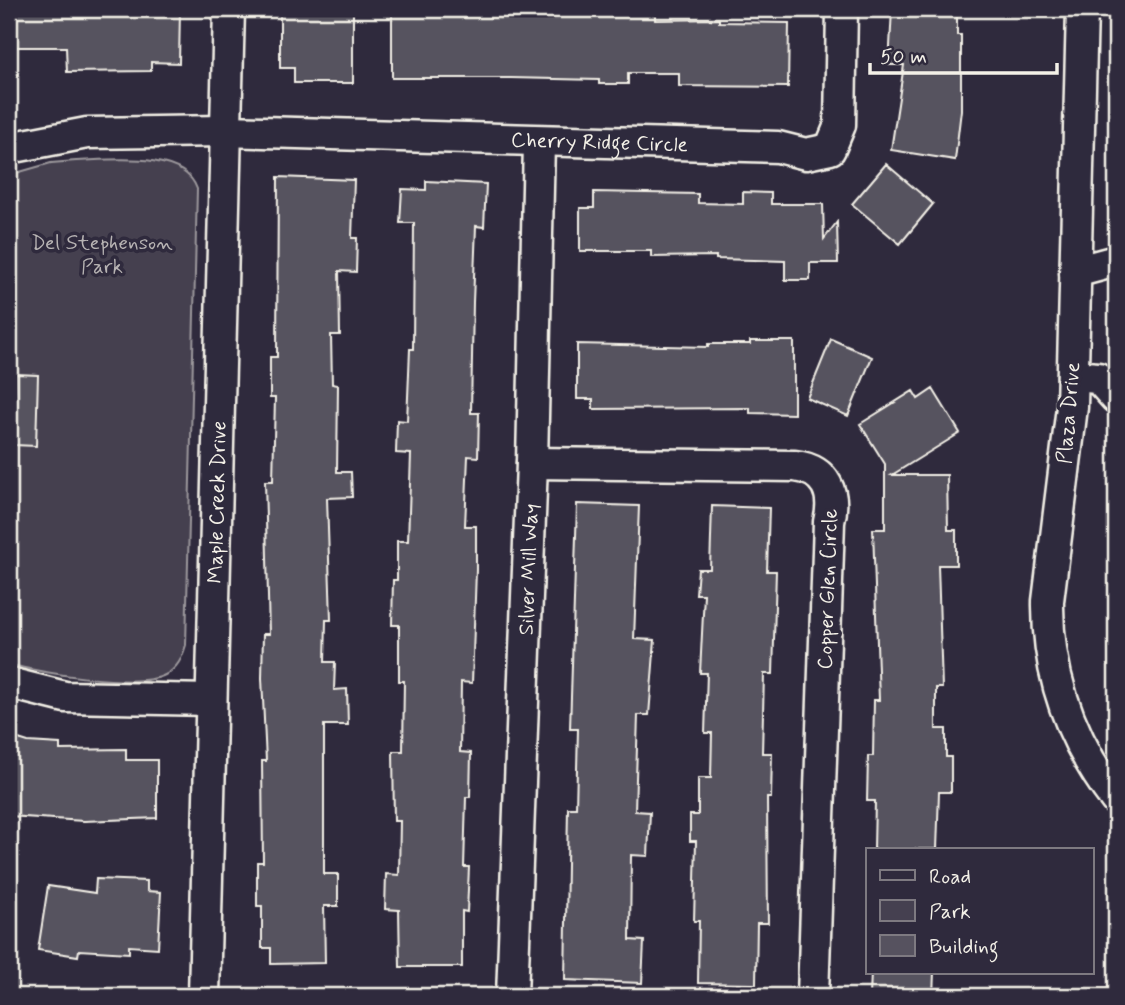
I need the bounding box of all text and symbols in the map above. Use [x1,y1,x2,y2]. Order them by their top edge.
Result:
scale bar [870,32,1057,76]
text: 50 m [880,43,927,71]
street label: Cherry Ridge Circle [510,126,688,159]
park label: Del Stephenson Park [31,229,173,281]
street label: Plaza Drive [1051,361,1087,465]
street label: Maple Creek Drive [201,420,234,584]
street label: Silver Mill Way [513,503,545,636]
street label: Copper Glen Circle [811,508,845,670]
legend [866,848,1094,974]
text: Road [929,863,971,891]
text: Park [929,898,971,926]
text: Building [929,933,999,963]

